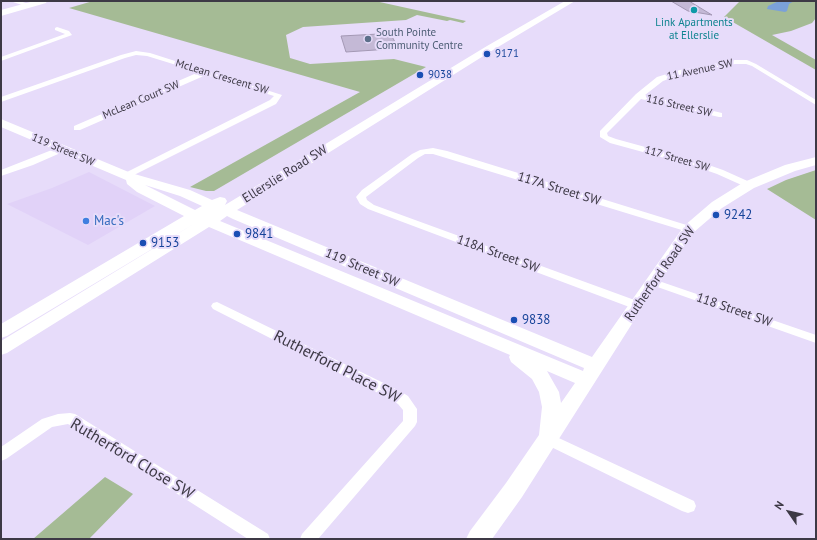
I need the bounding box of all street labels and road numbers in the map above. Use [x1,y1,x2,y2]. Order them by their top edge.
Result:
street label: McLean Crescent SW [174,57,270,97]
street label: 11 Avenue SW [666,57,734,83]
street label: McLean Court SW [101,78,181,122]
street label: 116 Street SW [645,92,713,120]
street label: 119 Street SW [30,131,96,169]
street label: Ellerslie Road SW [240,142,330,206]
street label: 117 Street SW [643,143,711,175]
street label: 117A Street SW [516,169,602,209]
street label: Rutherford Road SW [622,224,698,324]
street label: 118A Street SW [455,232,541,276]
street label: 119 Street SW [323,245,401,291]
street label: 118 Street SW [694,290,774,330]
street label: Rutherford Place SW [270,327,404,407]
street label: Rutherford Close SW [67,415,197,503]

